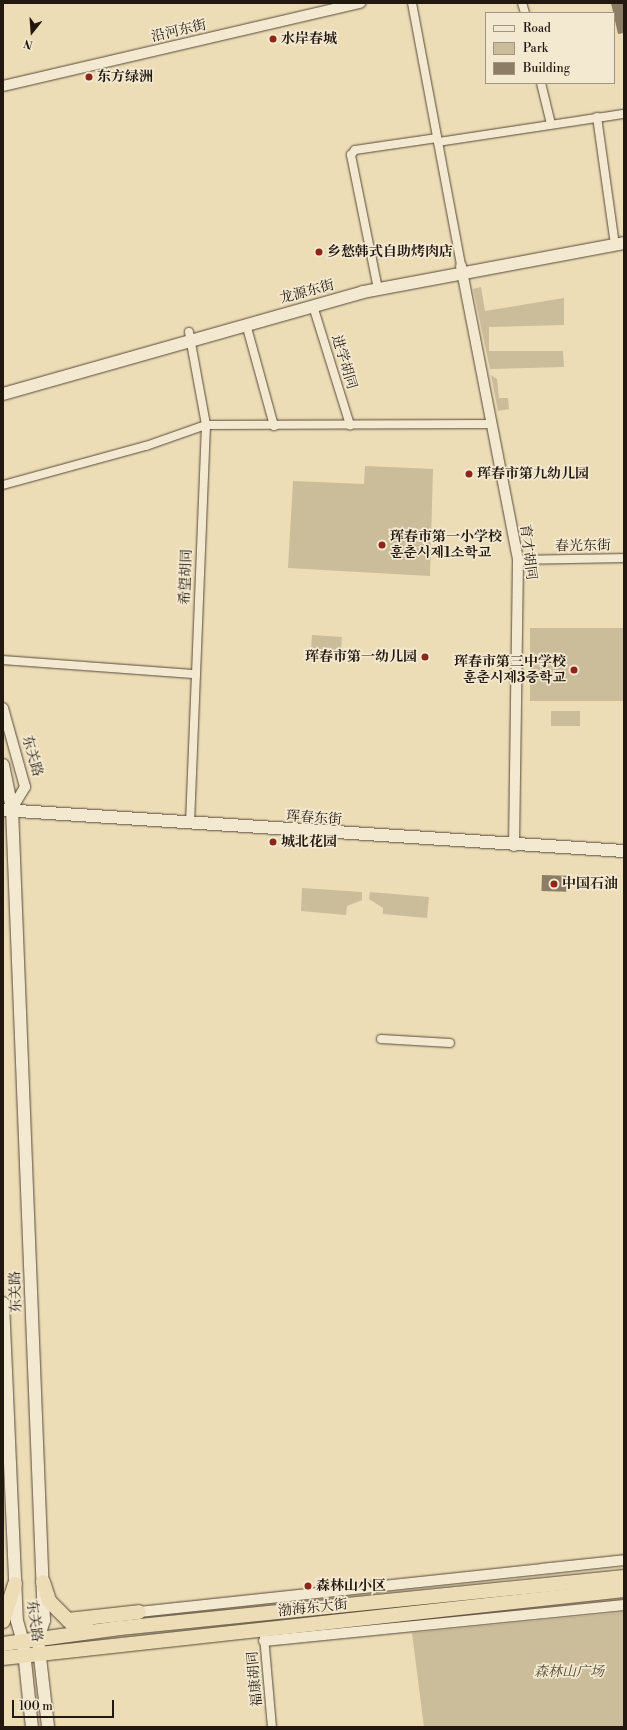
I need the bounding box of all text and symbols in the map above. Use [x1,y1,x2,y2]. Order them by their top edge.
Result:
north arrow [12,12,52,52]
legend [485,12,615,84]
street label: 沿河东街 [150,17,208,45]
text: Road [523,21,551,36]
place label: 水岸春城 [281,31,337,47]
marker: 水岸春城 [268,34,278,44]
text: N [22,36,35,51]
text: Park [523,41,548,56]
text: Building [523,61,570,76]
place label: 东方绿洲 [97,69,153,85]
marker: 东方绿洲 [84,72,94,82]
place label: 乡愁韩式自助烤肉店 [327,244,453,260]
marker: 乡愁韩式自助烤肉店 [314,247,324,257]
street label: 龙源东街 [278,277,336,307]
street label: 进学胡同 [328,333,360,391]
place label: 珲春市第九幼儿园 [477,466,589,482]
marker: 珲春市第九幼儿园 [464,469,474,479]
street label: 育才胡同 [516,523,540,581]
place label: 珲春市第一小学校 훈춘시제1소학교 [390,529,502,562]
street label: 春光东街 [555,537,611,555]
marker: 珲春市第一小学校 훈춘시제1소학교 [377,540,387,550]
street label: 希望胡同 [177,549,195,605]
place label: 珲春市第一幼儿园 [305,649,417,665]
marker: 珲春市第一幼儿园 [420,652,430,662]
place label: 珲春市第三中学校 훈춘시제3중학교 [454,654,566,686]
marker: 珲春市第三中学校 훈춘시제3중학교 [569,665,579,675]
street label: 东关路 [18,733,46,779]
street label: 珲春东街 [285,808,343,828]
place label: 城北花园 [281,834,337,850]
marker: 城北花园 [268,837,278,847]
place label: 中国石油 [562,876,618,892]
marker: 中国石油 [549,879,559,889]
street label: 东关路 [7,1271,25,1313]
place label: 森林山小区 [316,1578,386,1594]
marker: 森林山小区 [303,1581,313,1591]
street label: 渤海东大街 [277,1596,349,1620]
street label: 东关路 [23,1599,45,1643]
street label: 福康胡同 [244,1650,266,1708]
park label: 森林山广场 [534,1664,604,1680]
scale bar [14,1692,116,1718]
text: 100 m [19,1699,53,1714]

